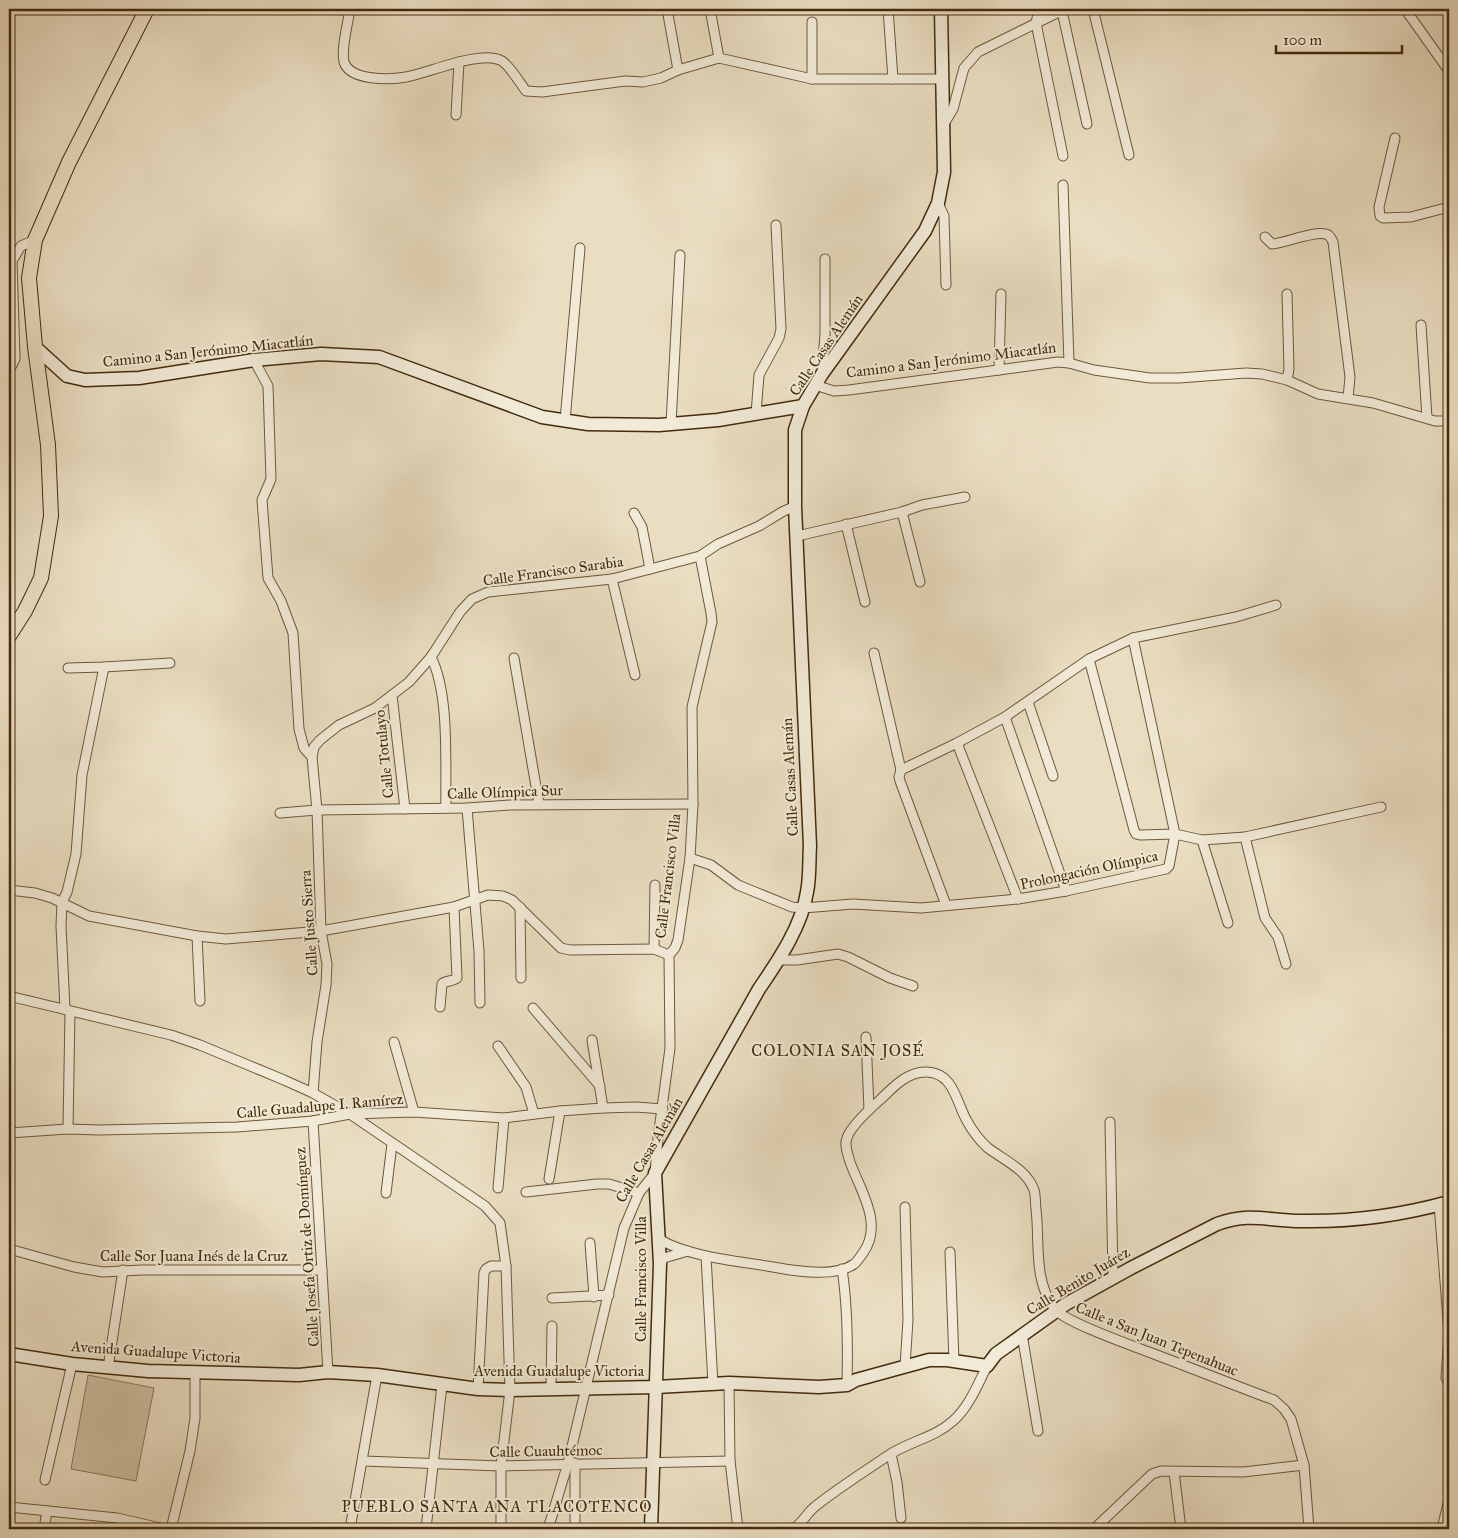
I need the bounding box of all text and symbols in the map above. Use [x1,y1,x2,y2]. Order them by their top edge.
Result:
scale bar [1276,22,1402,54]
text: 100 m [1283,31,1323,49]
street label: Calle Casas Alemán [785,291,867,399]
street label: Camino a San Jerónimo Miacatlán [102,331,314,372]
street label: Camino a San Jerónimo Miacatlán [845,338,1057,383]
street label: Calle Francisco Sarabia [482,552,625,590]
street label: Calle Totulayo [370,709,398,799]
street label: Calle Casas Alemán [778,717,802,837]
street label: Calle Olímpica Sur [447,781,564,803]
street label: Calle Francisco Villa [651,812,685,940]
street label: Prolongación Olímpica [1018,846,1160,893]
street label: Calle Justo Sierra [296,869,323,977]
district label: COLONIA SAN JOSÉ [751,1039,925,1061]
street label: Calle Guadalupe I. Ramírez [236,1090,404,1122]
street label: Calle Casas Alemán [612,1094,686,1206]
street label: Calle Josefa Ortiz de Domínguez [291,1146,324,1347]
street label: Calle Francisco Villa [632,1215,650,1342]
street label: Calle Benito Juárez [1023,1243,1134,1320]
street label: Calle Sor Juana Inés de la Cruz [100,1247,288,1266]
street label: Calle a San Juan Tepenahuac [1073,1298,1241,1381]
street label: Avenida Guadalupe Victoria [70,1337,242,1367]
street label: Avenida Guadalupe Victoria [473,1362,645,1380]
street label: Calle Cuauhtémoc [489,1441,603,1461]
district label: PUEBLO SANTA ANA TLACOTENCO [342,1497,652,1516]

